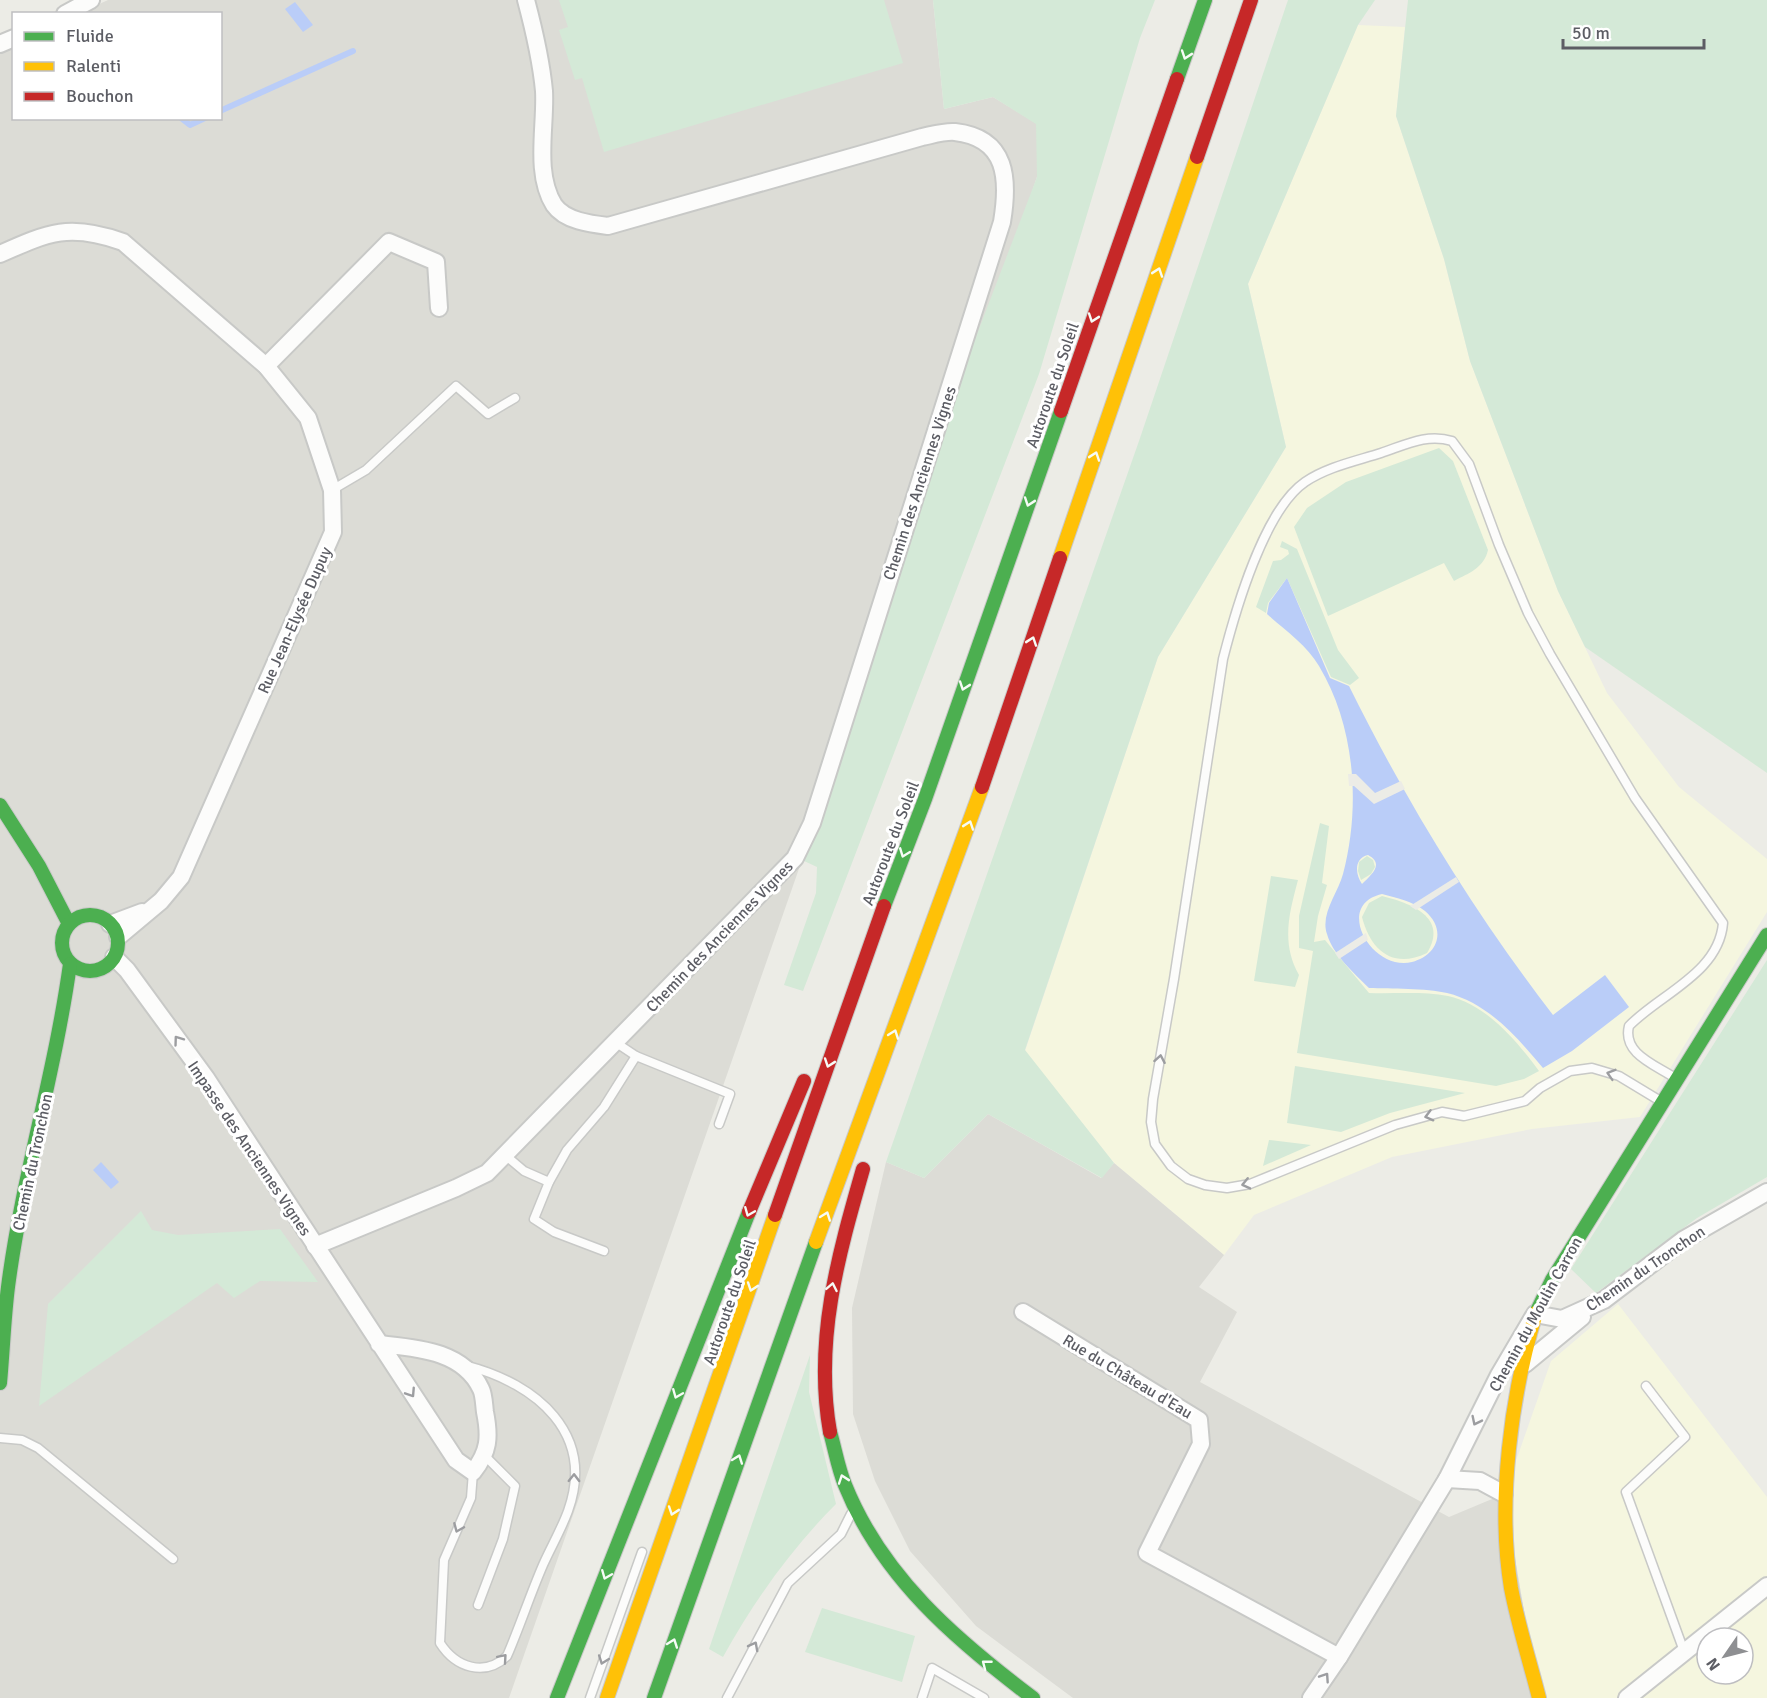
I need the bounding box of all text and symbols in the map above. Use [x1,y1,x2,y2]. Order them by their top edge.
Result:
legend [12,12,222,120]
scale bar [1563,12,1704,50]
text: 50 m [1572,22,1610,44]
text: Fluide [66,25,114,47]
one-way arrow [1180,49,1193,60]
text: Ralenti [66,55,121,77]
text: Bouchon [66,85,134,107]
one-way arrow [1151,267,1164,278]
one-way arrow [1088,312,1101,323]
street label: Autoroute du Soleil [1022,320,1084,451]
street label: Chemin des Anciennes Vignes [879,384,961,583]
one-way arrow [1088,451,1101,462]
one-way arrow [1023,496,1036,507]
street label: Rue Jean-Elysée Dupuy [254,543,337,697]
one-way arrow [1025,636,1038,647]
one-way arrow [959,680,972,691]
street label: Autoroute du Soleil [858,778,924,908]
one-way arrow [962,821,975,831]
one-way arrow [899,847,911,858]
street label: Chemin des Anciennes Vignes [642,857,797,1017]
one-way arrow [886,1029,899,1039]
one-way arrow [174,1036,185,1047]
one-way arrow [1153,1054,1166,1064]
street label: Impasse des Anciennes Vignes [183,1057,315,1240]
one-way arrow [823,1057,836,1068]
one-way arrow [1606,1069,1617,1081]
street label: Chemin du Tronchon [9,1092,57,1233]
one-way arrow [1424,1109,1435,1121]
one-way arrow [1242,1176,1252,1189]
one-way arrow [744,1206,756,1217]
one-way arrow [819,1212,831,1223]
street label: Chemin du Tronchon [1582,1222,1709,1316]
street label: Chemin du Moulin Carron [1485,1234,1587,1395]
street label: Autoroute du Soleil [699,1237,761,1368]
one-way arrow [746,1282,759,1292]
one-way arrow [825,1282,838,1292]
street label: Rue du Château d'Eau [1059,1330,1196,1424]
one-way arrow [404,1387,415,1398]
one-way arrow [672,1387,684,1398]
one-way arrow [1472,1414,1484,1425]
one-way arrow [731,1454,744,1465]
one-way arrow [568,1474,580,1483]
one-way arrow [838,1474,851,1485]
one-way arrow [667,1505,680,1516]
one-way arrow [453,1522,465,1533]
one-way arrow [601,1569,613,1580]
north arrow [1695,1626,1755,1686]
one-way arrow [666,1638,679,1649]
one-way arrow [747,1642,758,1652]
one-way arrow [496,1654,507,1665]
one-way arrow [598,1654,611,1665]
text: N [1702,1654,1725,1674]
one-way arrow [982,1660,993,1671]
one-way arrow [1318,1673,1329,1684]

